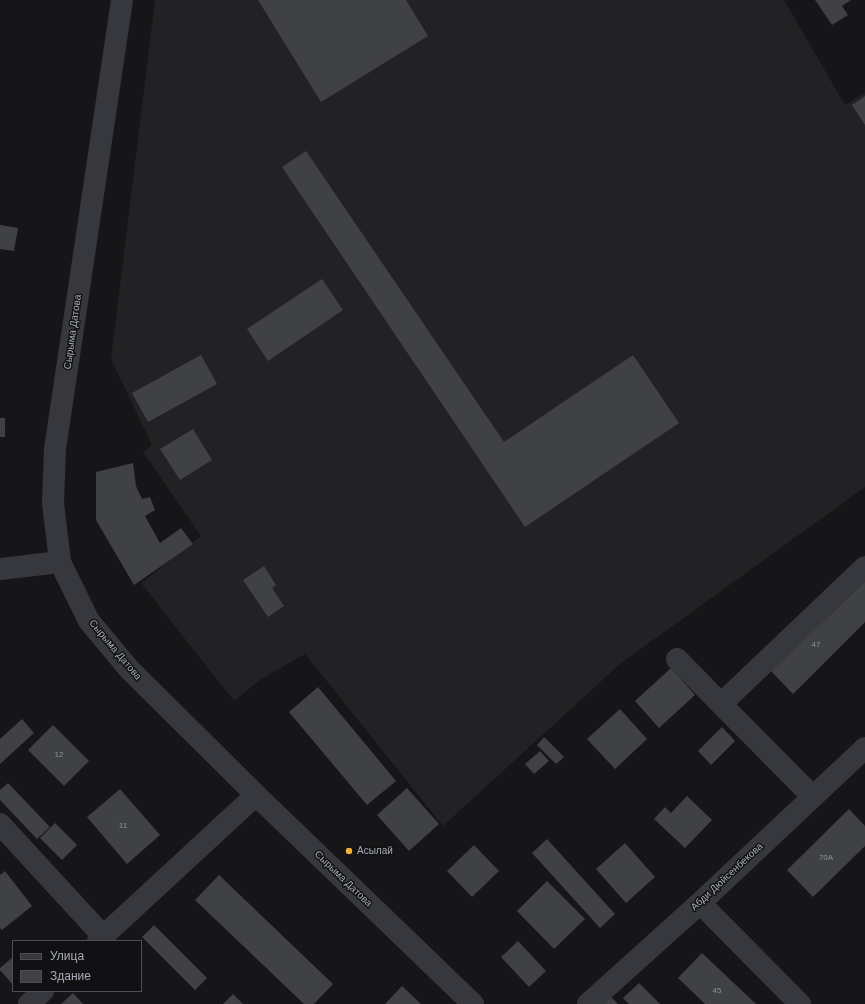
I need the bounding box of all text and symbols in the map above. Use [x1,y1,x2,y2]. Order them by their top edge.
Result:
street label: Сырыма Датова [62,294,84,370]
street label: Сырыма Датова [86,617,144,683]
house number: 47 [812,640,820,650]
house number: 12 [55,750,63,760]
house number: 11 [119,821,127,831]
street label: Абди Дюйсенбекова [689,841,765,913]
place label: Асылай [357,845,393,857]
marker: Асылай [344,846,354,856]
street label: Сырыма Датова [312,849,374,909]
house number: 70А [819,853,833,863]
legend [12,940,142,992]
text: Улица [50,949,84,963]
text: Здание [50,969,91,983]
house number: 45 [713,986,721,996]

